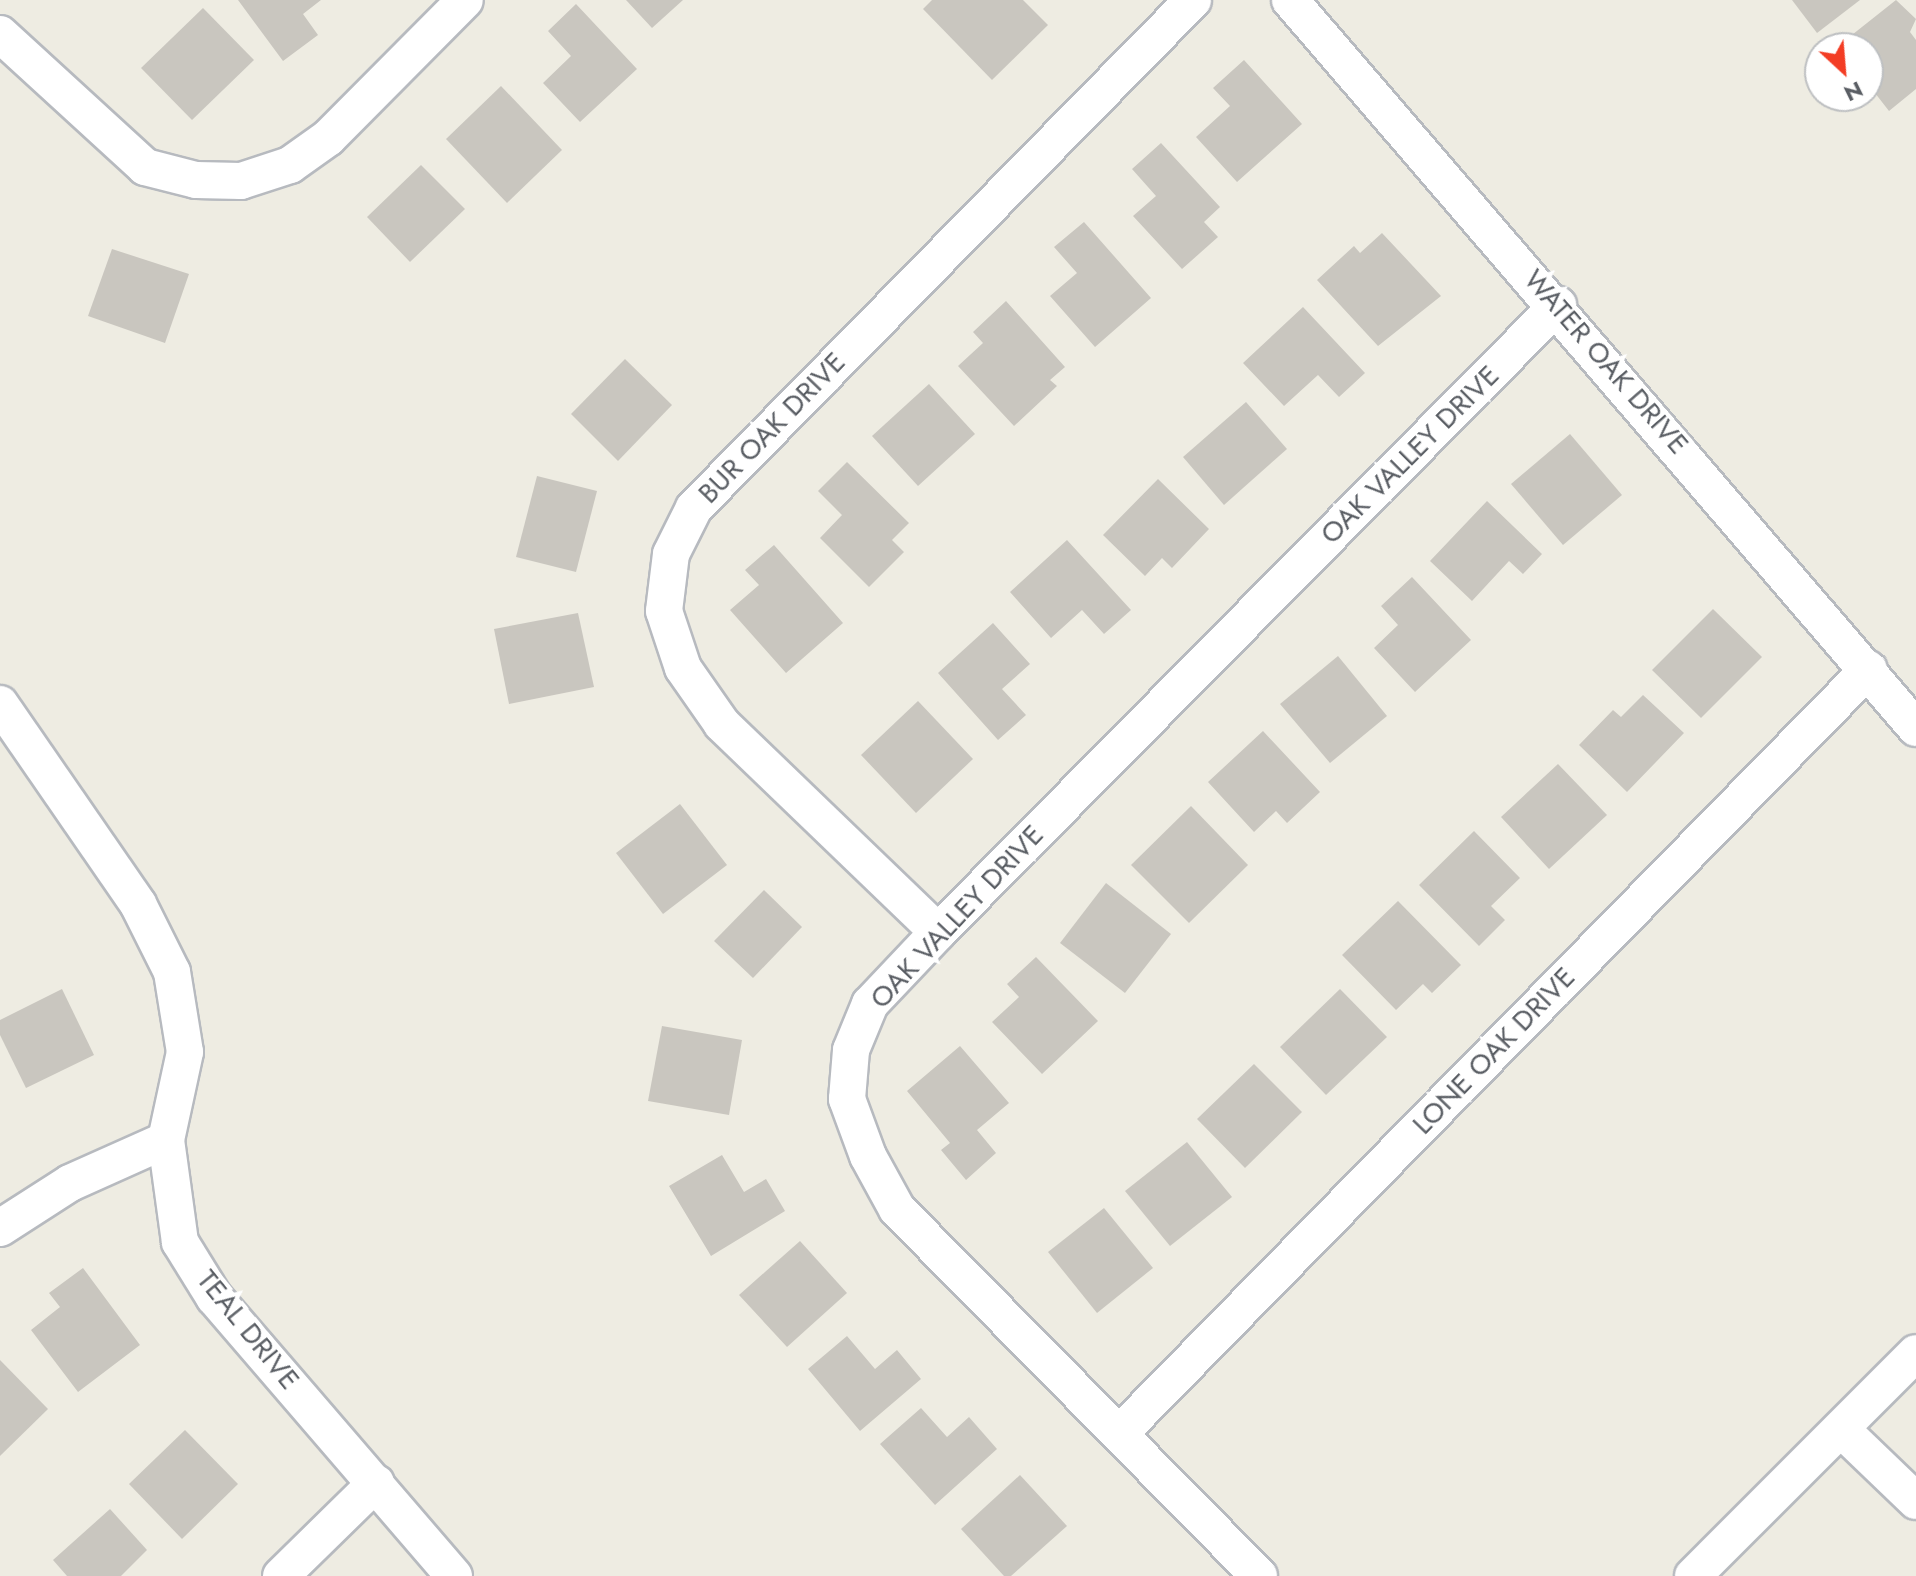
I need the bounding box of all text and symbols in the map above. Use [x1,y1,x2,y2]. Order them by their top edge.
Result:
north arrow [1804,32,1884,112]
text: N [1839,74,1869,110]
street label: WATER OAK DRIVE [1517,263,1695,461]
street label: BUR OAK DRIVE [692,346,852,510]
street label: OAK VALLEY DRIVE [1314,359,1506,551]
street label: OAK VALLEY DRIVE [863,818,1051,1016]
street label: LONE OAK DRIVE [1406,961,1582,1141]
street label: TEAL DRIVE [190,1264,306,1396]

